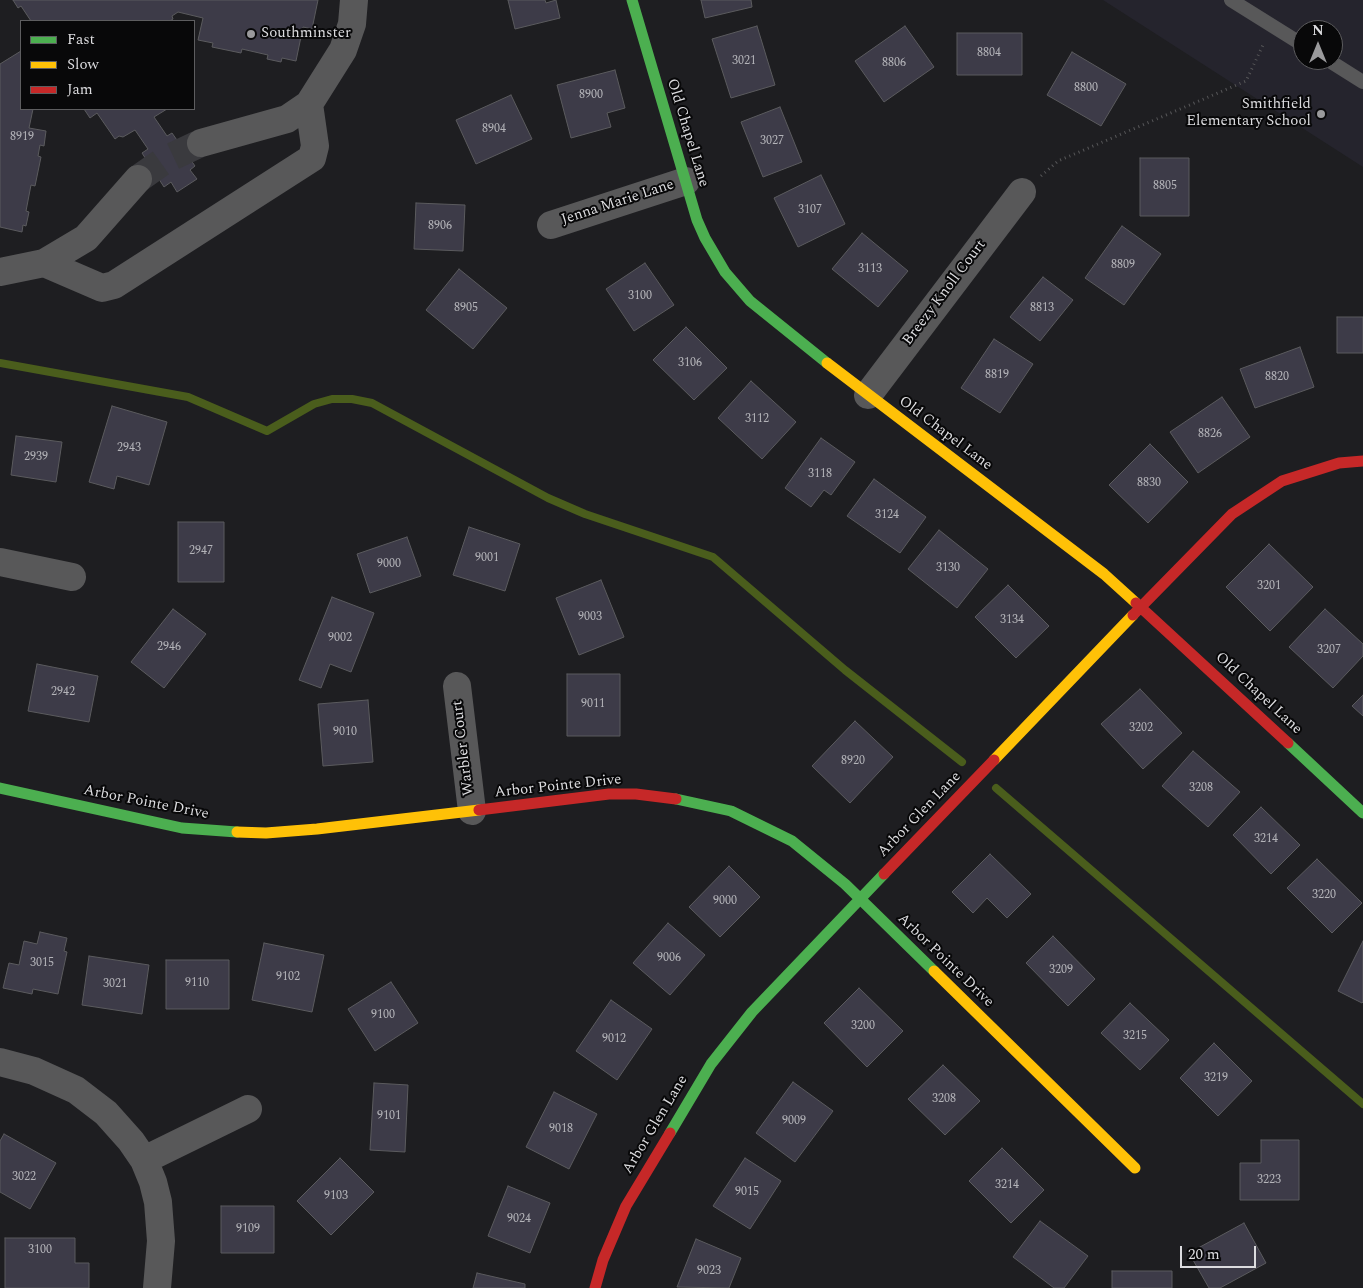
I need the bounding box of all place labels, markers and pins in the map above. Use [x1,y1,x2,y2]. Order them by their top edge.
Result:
place label: Southminster [261,25,351,43]
marker: Southminster [245,28,257,40]
place label: Smithfield Elementary School [1186,96,1311,131]
marker: Smithfield Elementary School [1315,108,1327,120]

